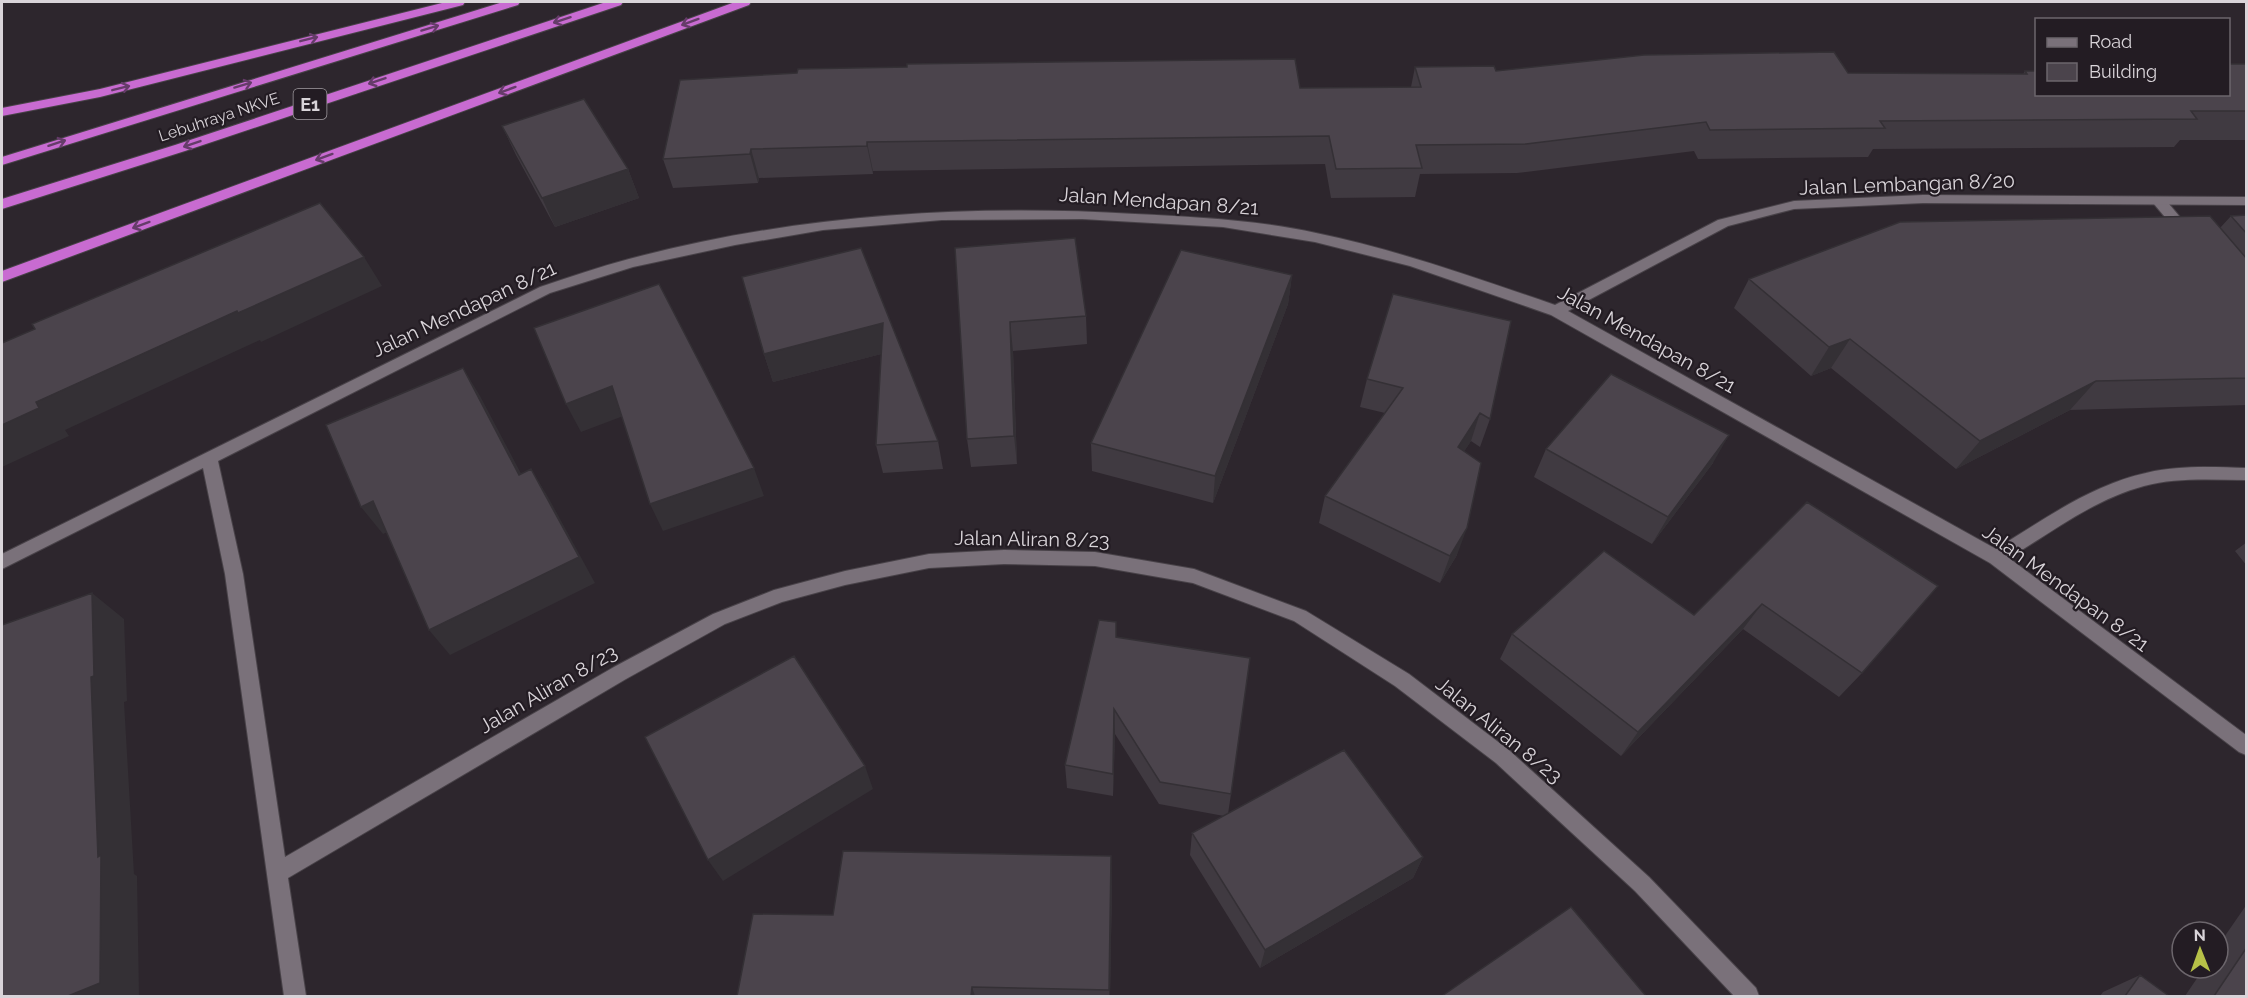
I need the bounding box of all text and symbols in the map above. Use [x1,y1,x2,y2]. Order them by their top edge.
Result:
one-way arrow [553,15,572,26]
one-way arrow [681,17,700,28]
legend [2035,18,2230,96]
one-way arrow [420,22,439,33]
text: Road [2089,31,2132,52]
one-way arrow [300,33,319,44]
text: Building [2089,61,2157,82]
one-way arrow [368,77,387,88]
one-way arrow [233,79,252,90]
one-way arrow [111,81,130,93]
one-way arrow [498,85,517,96]
street label: Lebuhraya NKVE [156,88,282,145]
road number: E1 [294,89,326,119]
one-way arrow [47,137,66,148]
one-way arrow [183,139,202,150]
one-way arrow [315,153,334,164]
street label: Jalan Lembangan 8/20 [1799,168,2015,200]
street label: Jalan Mendapan 8/21 [1058,182,1260,220]
one-way arrow [132,221,151,232]
street label: Jalan Mendapan 8/21 [368,256,560,362]
street label: Jalan Mendapan 8/21 [1554,280,1741,398]
street label: Jalan Mendapan 8/21 [1978,520,2154,657]
street label: Jalan Aliran 8/23 [954,526,1110,552]
street label: Jalan Aliran 8/23 [475,640,621,738]
street label: Jalan Aliran 8/23 [1431,672,1567,788]
north arrow [2170,920,2230,980]
text: N [2193,926,2206,945]

